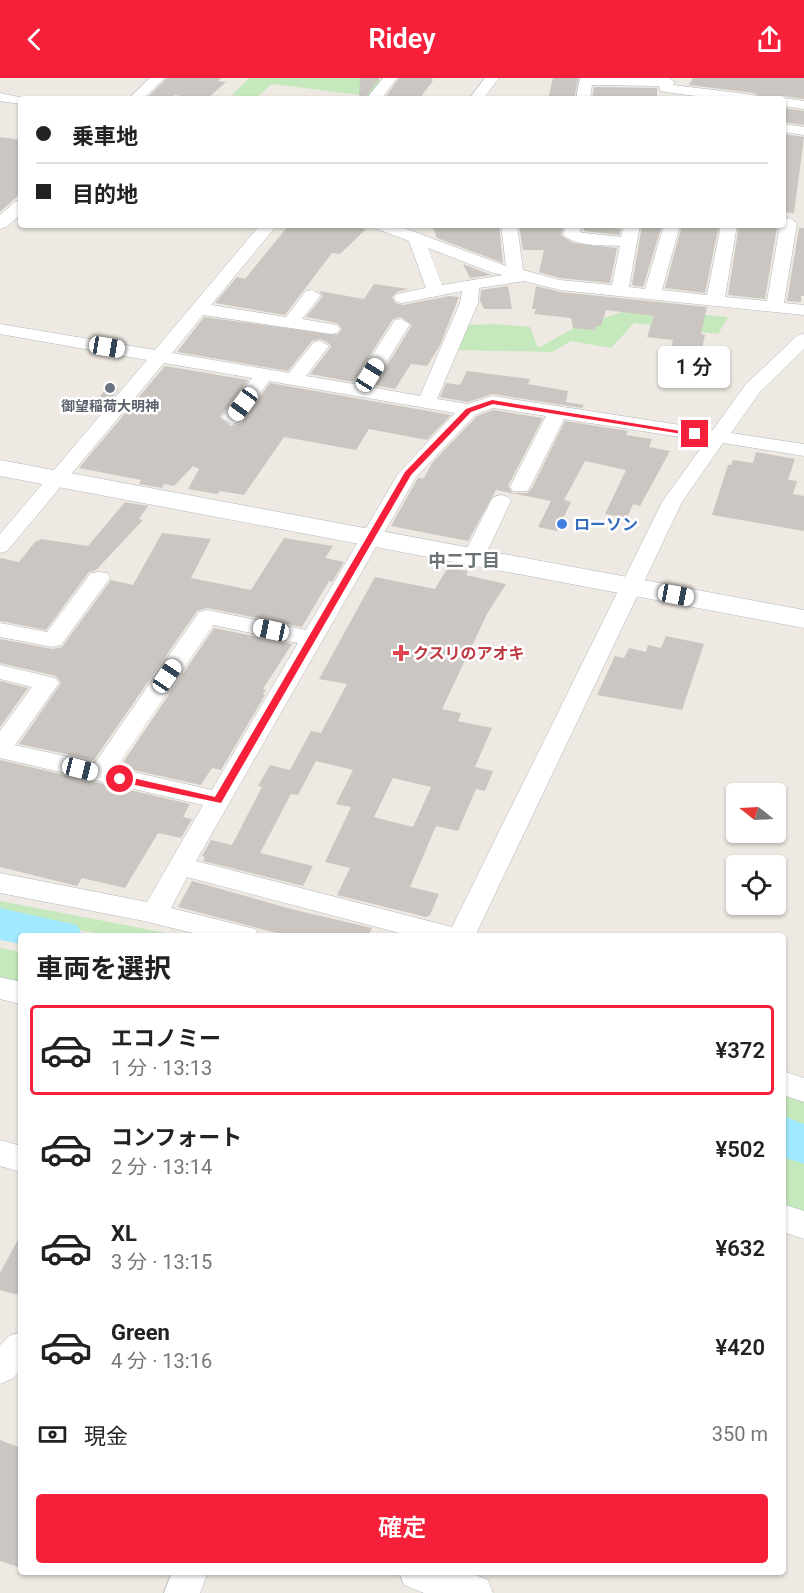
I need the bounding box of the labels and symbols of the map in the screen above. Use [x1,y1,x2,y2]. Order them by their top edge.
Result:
car [88,335,126,359]
callout: 1 分 [659,347,731,389]
car [353,355,387,395]
marker: 御望稲荷大明神 [103,381,117,395]
car [225,384,261,424]
place label: 御望稲荷大明神 [61,398,159,414]
route end [681,420,708,447]
place label: ローソン [574,515,638,534]
marker: ローソン [555,517,569,531]
district label: 中二丁目 [428,550,500,571]
car [657,583,695,607]
car [252,617,290,643]
place label: クスリのアオキ [413,644,525,663]
marker: クスリのアオキ [394,646,408,660]
car [149,656,185,696]
car [60,756,100,782]
route start [106,765,133,792]
north arrow [726,783,786,843]

